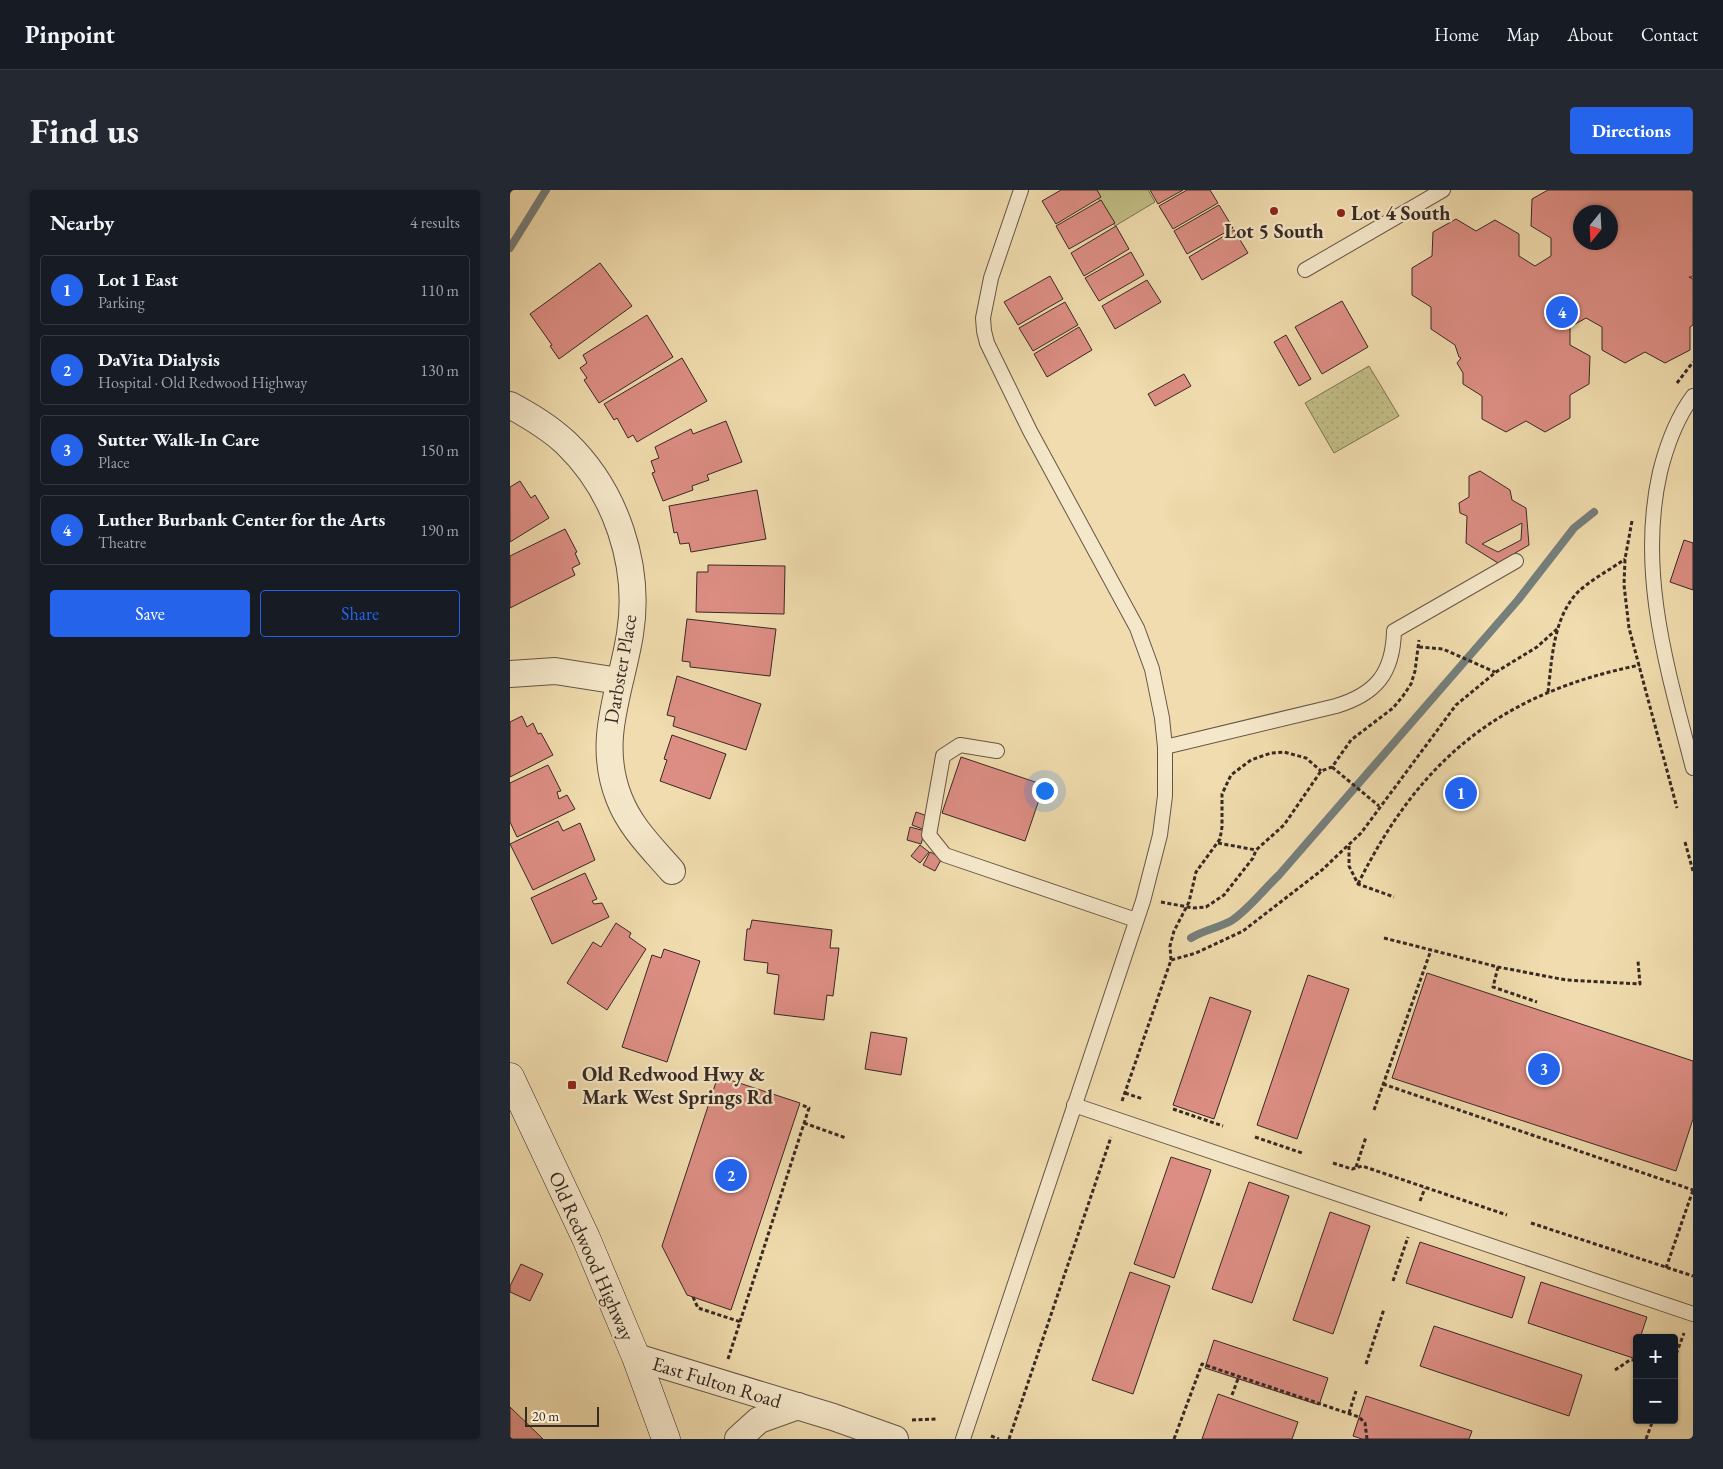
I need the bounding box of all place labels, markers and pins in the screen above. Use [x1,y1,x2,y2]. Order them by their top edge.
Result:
place label: Lot 4 South [1351,200,1450,226]
marker: Lot 5 South [1268,205,1280,217]
marker: Lot 4 South [1335,207,1347,219]
place label: Lot 5 South [1224,218,1324,244]
pin: 4 [1546,293,1578,331]
pin: 1 [1445,774,1477,812]
pin: 3 [1528,1050,1560,1088]
place label: Old Redwood Hwy & Mark West Springs Rd [582,1061,773,1110]
marker: Old Redwood Hwy & Mark West Springs Rd [566,1079,578,1091]
pin: 2 [715,1156,747,1194]

